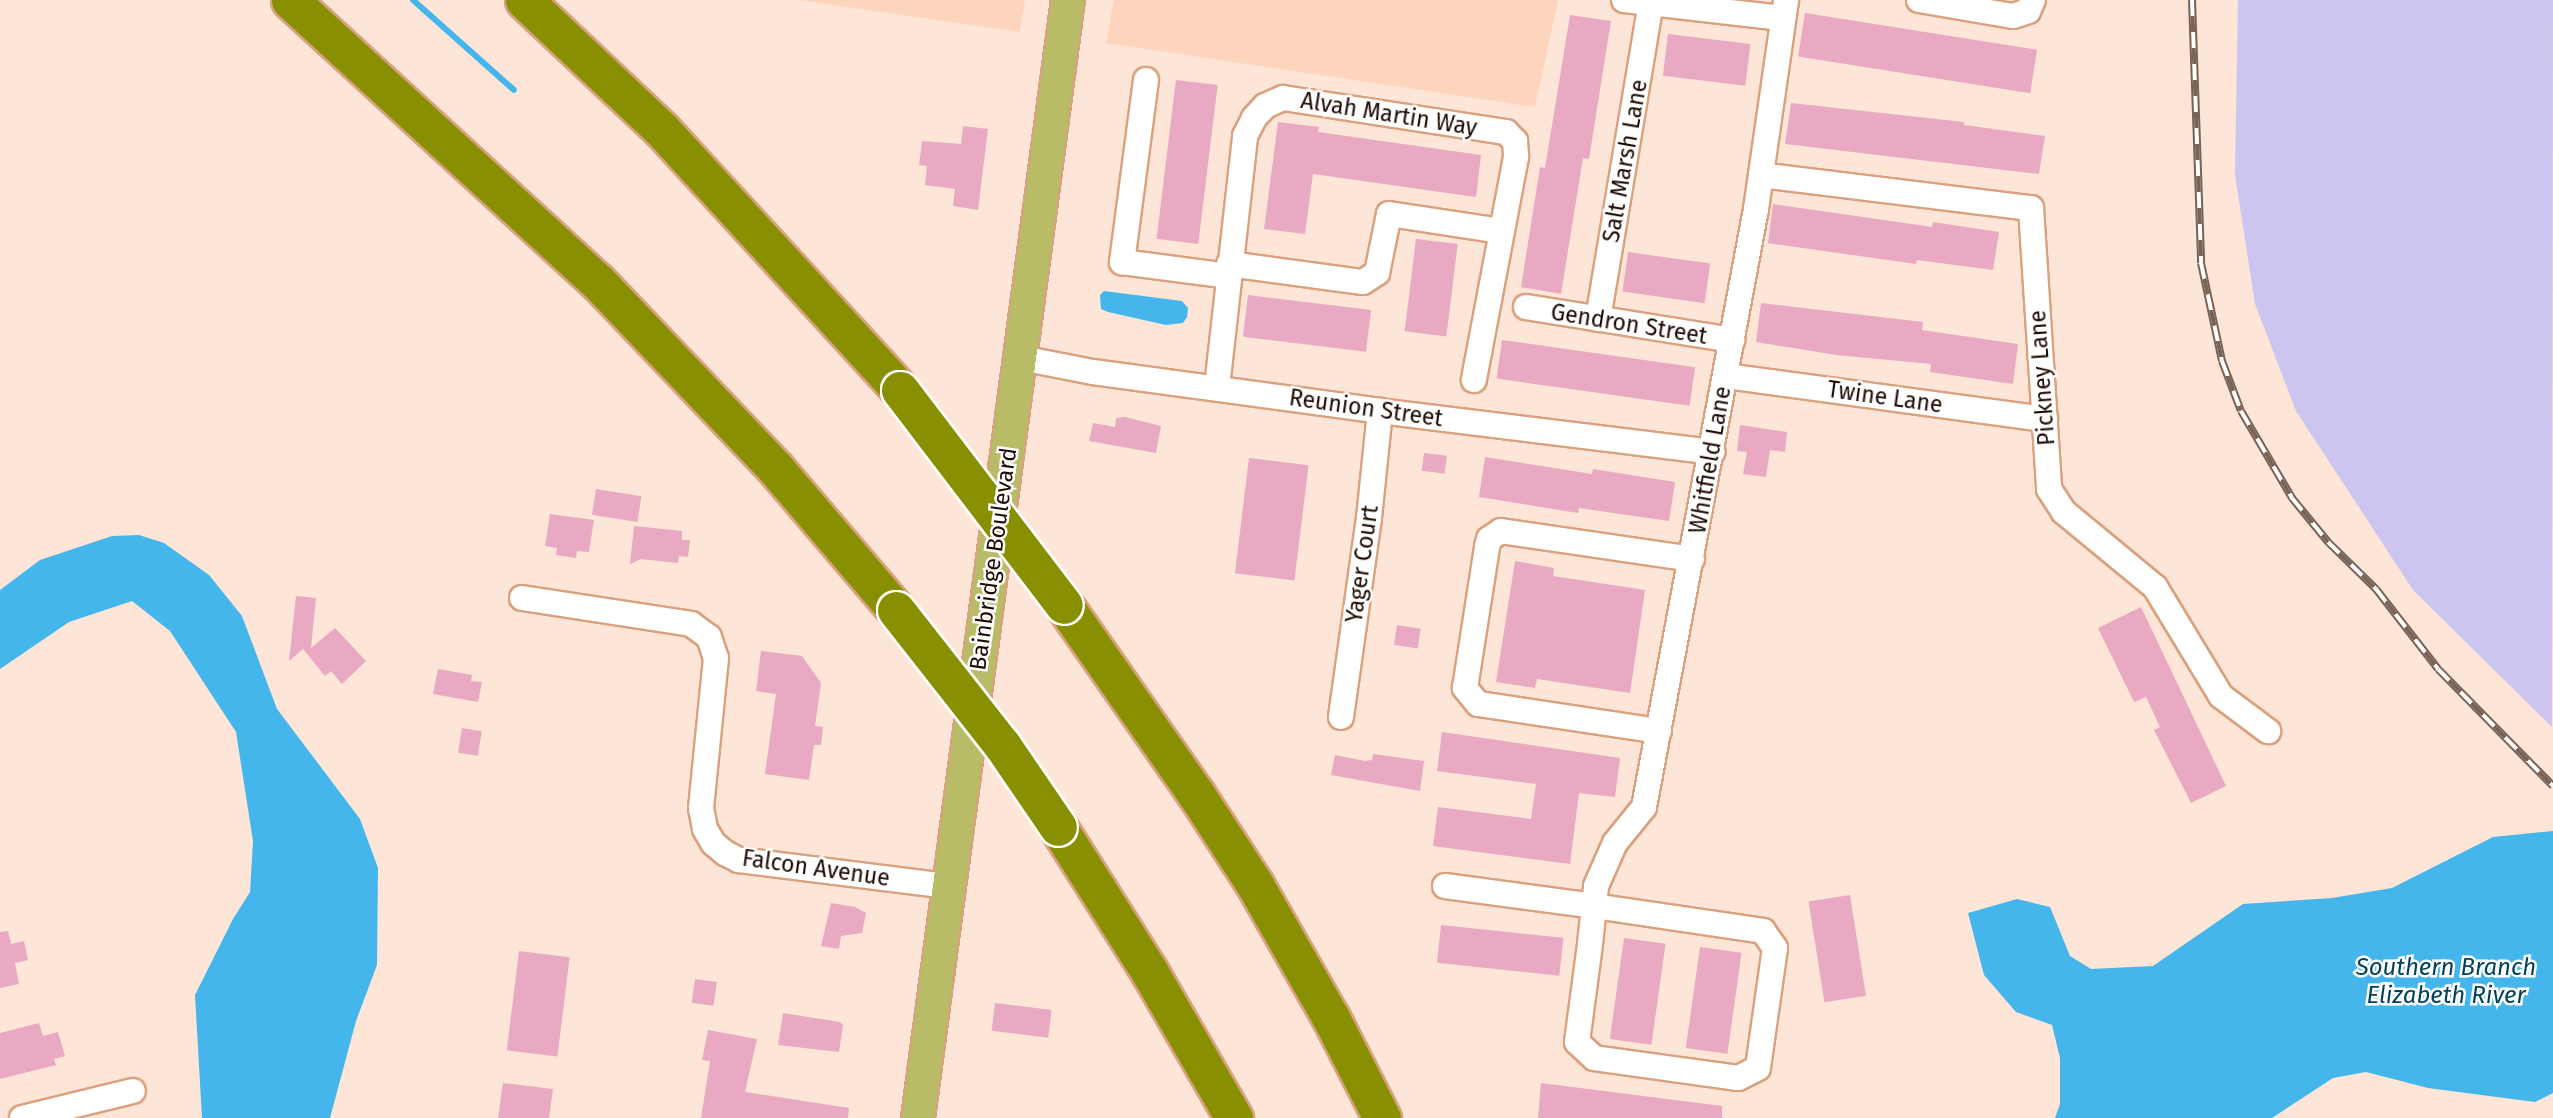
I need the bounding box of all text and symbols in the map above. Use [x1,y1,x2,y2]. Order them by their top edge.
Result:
street label: Salt Marsh Lane [1597,77,1653,245]
street label: Alvah Martin Way [1299,86,1479,142]
street label: Gendron Street [1549,298,1709,350]
street label: Pickney Lane [2024,309,2060,447]
street label: Twine Lane [1826,375,1944,419]
street label: Reunion Street [1287,384,1445,432]
street label: Whitfield Lane [1683,384,1737,536]
street label: Bainbridge Boulevard [964,446,1022,672]
street label: Yager Court [1340,503,1384,625]
street label: Falcon Avenue [740,844,892,892]
water label: Southern Branch Elizabeth River [2356,954,2536,1010]

